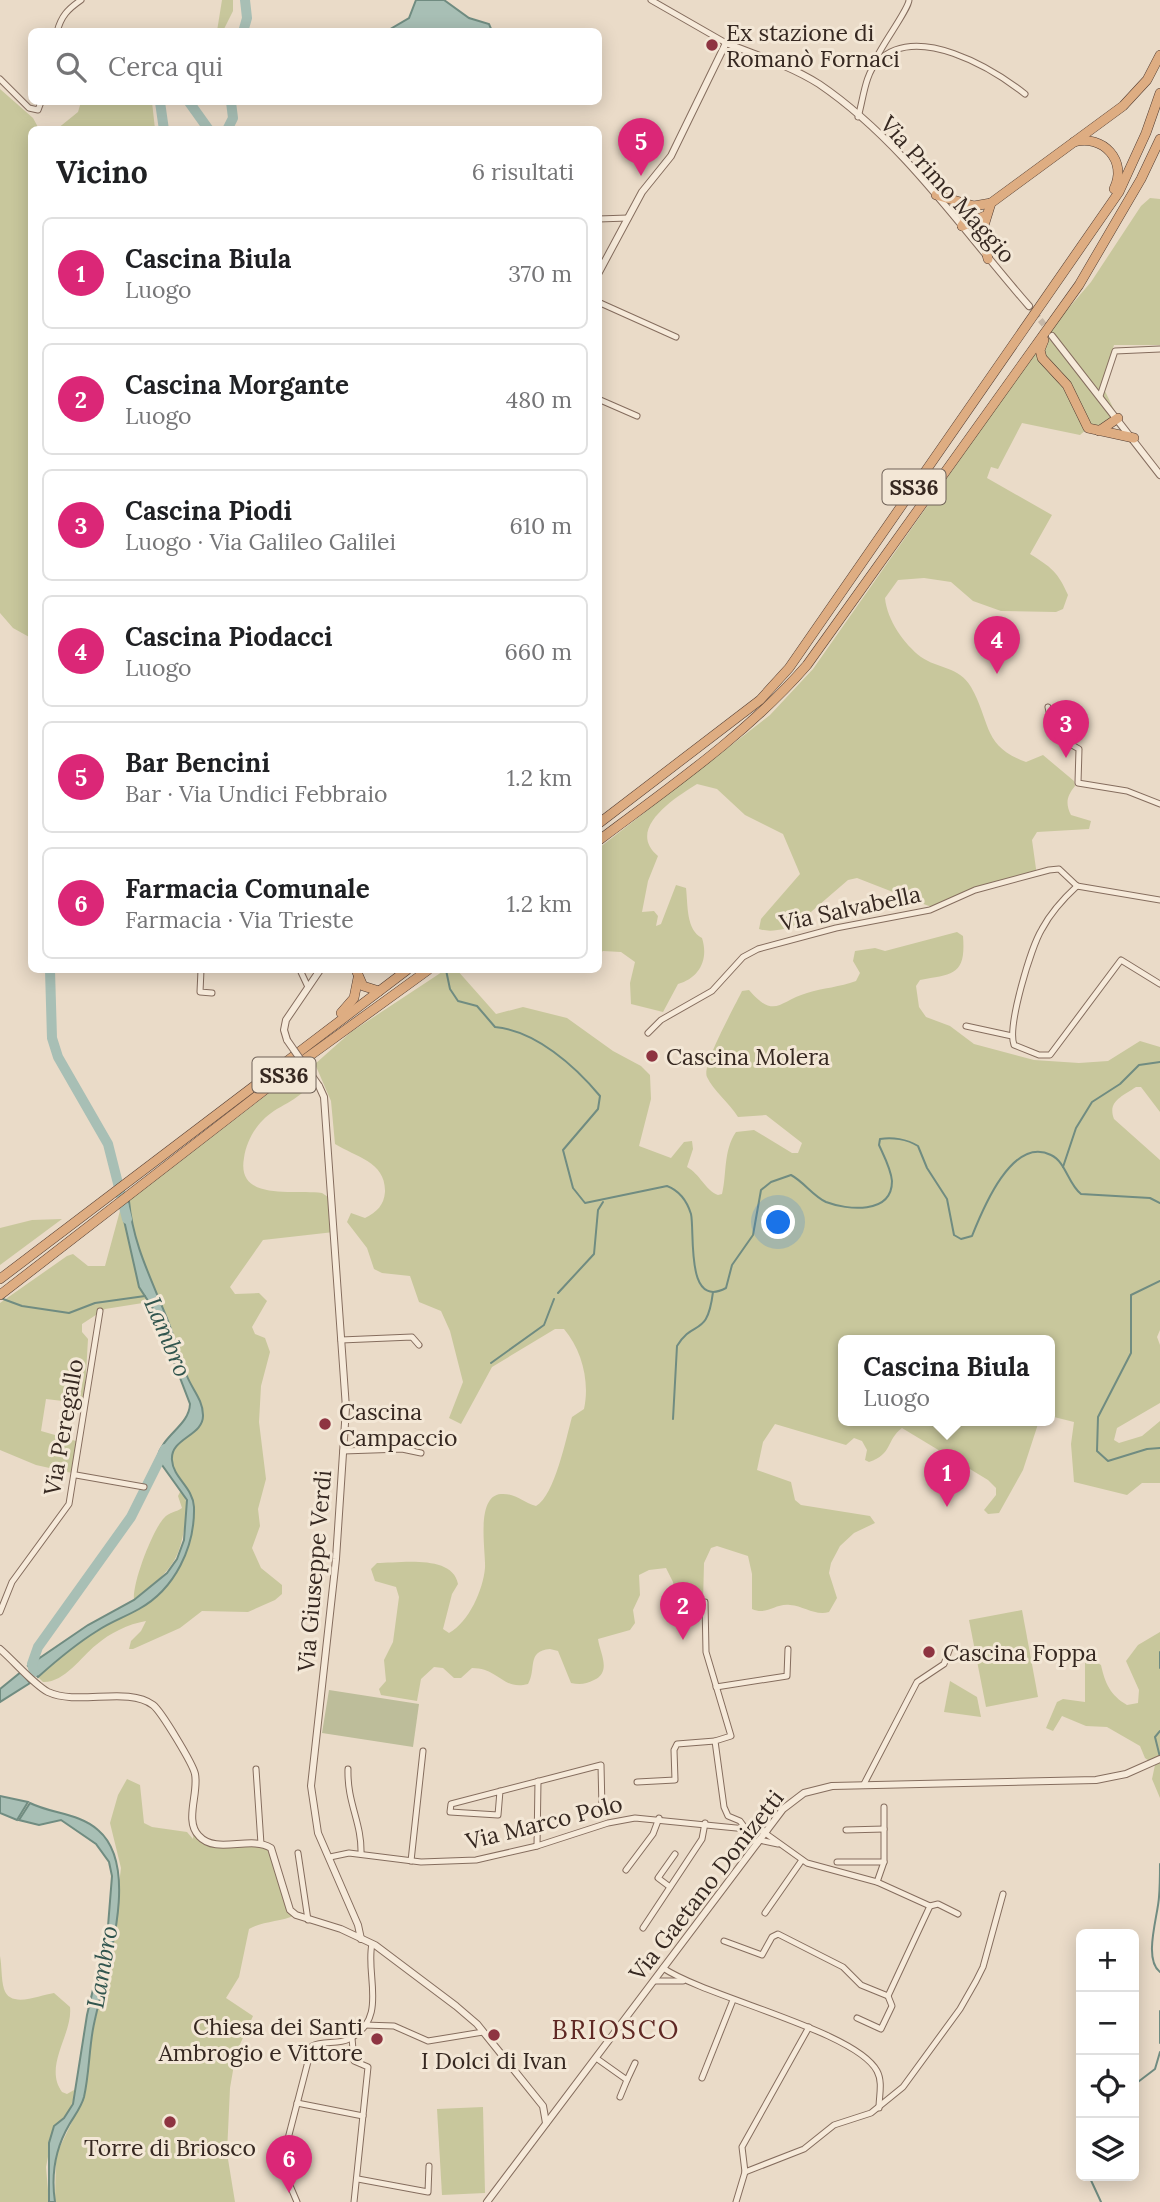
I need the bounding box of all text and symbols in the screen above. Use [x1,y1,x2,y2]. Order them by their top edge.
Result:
place label: Ex stazione di Romanò Fornaci [726,18,900,73]
search box [28,28,602,105]
marker: Ex stazione di Romanò Fornaci [704,37,720,53]
icon: search [52,48,90,86]
text: Cerca qui [108,50,223,83]
street label: Via Primo Maggio [874,109,1022,269]
pin: 5 [618,118,664,176]
text: Vicino [56,153,148,191]
text: 6 risultati [472,157,574,186]
text: Cascina Biula [125,242,291,275]
text: 1 [76,259,86,288]
text: 370 m [508,259,572,288]
text: Luogo [125,275,192,304]
text: Cascina Morgante [125,368,349,401]
text: 2 [75,385,87,414]
text: 480 m [506,385,572,414]
text: Luogo [125,401,192,430]
road number: SS36 [883,470,946,504]
text: Cascina Piodi [125,494,292,527]
text: 3 [75,511,87,540]
text: 610 m [509,511,572,540]
text: Luogo · Via Galileo Galilei [125,527,396,556]
pin: 4 [974,616,1020,674]
text: Cascina Piodacci [125,620,333,653]
text: 4 [75,637,87,666]
text: 660 m [505,637,572,666]
text: Luogo [125,653,192,682]
pin: 3 [1043,700,1089,758]
text: Bar Bencini [125,746,270,779]
text: 5 [75,763,87,792]
text: 1.2 km [507,763,572,792]
text: Bar · Via Undici Febbraio [125,779,387,808]
text: Farmacia Comunale [125,872,370,905]
street label: Via Salvabella [776,879,923,937]
text: 6 [74,889,88,918]
text: 1.2 km [507,889,572,918]
text: Farmacia · Via Trieste [125,905,354,934]
place label: Cascina Molera [666,1042,830,1071]
marker: Cascina Molera [644,1048,660,1064]
road number: SS36 [252,1058,316,1092]
your location [761,1205,795,1239]
water label: Lambro [137,1293,199,1381]
popup [838,1335,1055,1426]
text: Cascina Biula [863,1350,1030,1383]
street label: Via Peregallo [37,1357,89,1498]
text: Luogo [863,1383,930,1412]
place label: Cascina Campaccio [339,1397,457,1452]
marker: Cascina Campaccio [317,1416,333,1432]
pin: 1 [924,1449,970,1507]
street label: Via Giuseppe Verdi [291,1469,337,1674]
pin: 2 [660,1582,706,1640]
place label: Cascina Foppa [943,1638,1097,1667]
marker: Cascina Foppa [921,1644,937,1660]
street label: Via Gaetano Donizetti [622,1784,790,1987]
street label: Via Marco Polo [462,1789,625,1856]
water label: Lambro [79,1923,125,2011]
map controls [1076,1929,1139,2181]
button: + [1076,1929,1139,1992]
button: − [1076,1992,1139,2055]
place label: Chiesa dei Santi Ambrogio e Vittore [157,2012,363,2067]
district label: BRIOSCO [552,2013,680,2046]
marker: I Dolci di Ivan [486,2027,502,2043]
marker: Chiesa dei Santi Ambrogio e Vittore [369,2031,385,2047]
place label: I Dolci di Ivan [421,2046,567,2075]
button: locate [1076,2055,1139,2118]
marker: Torre di Briosco [162,2114,178,2130]
button: layers [1076,2118,1139,2181]
place label: Torre di Briosco [84,2133,256,2162]
pin: 6 [266,2135,312,2193]

